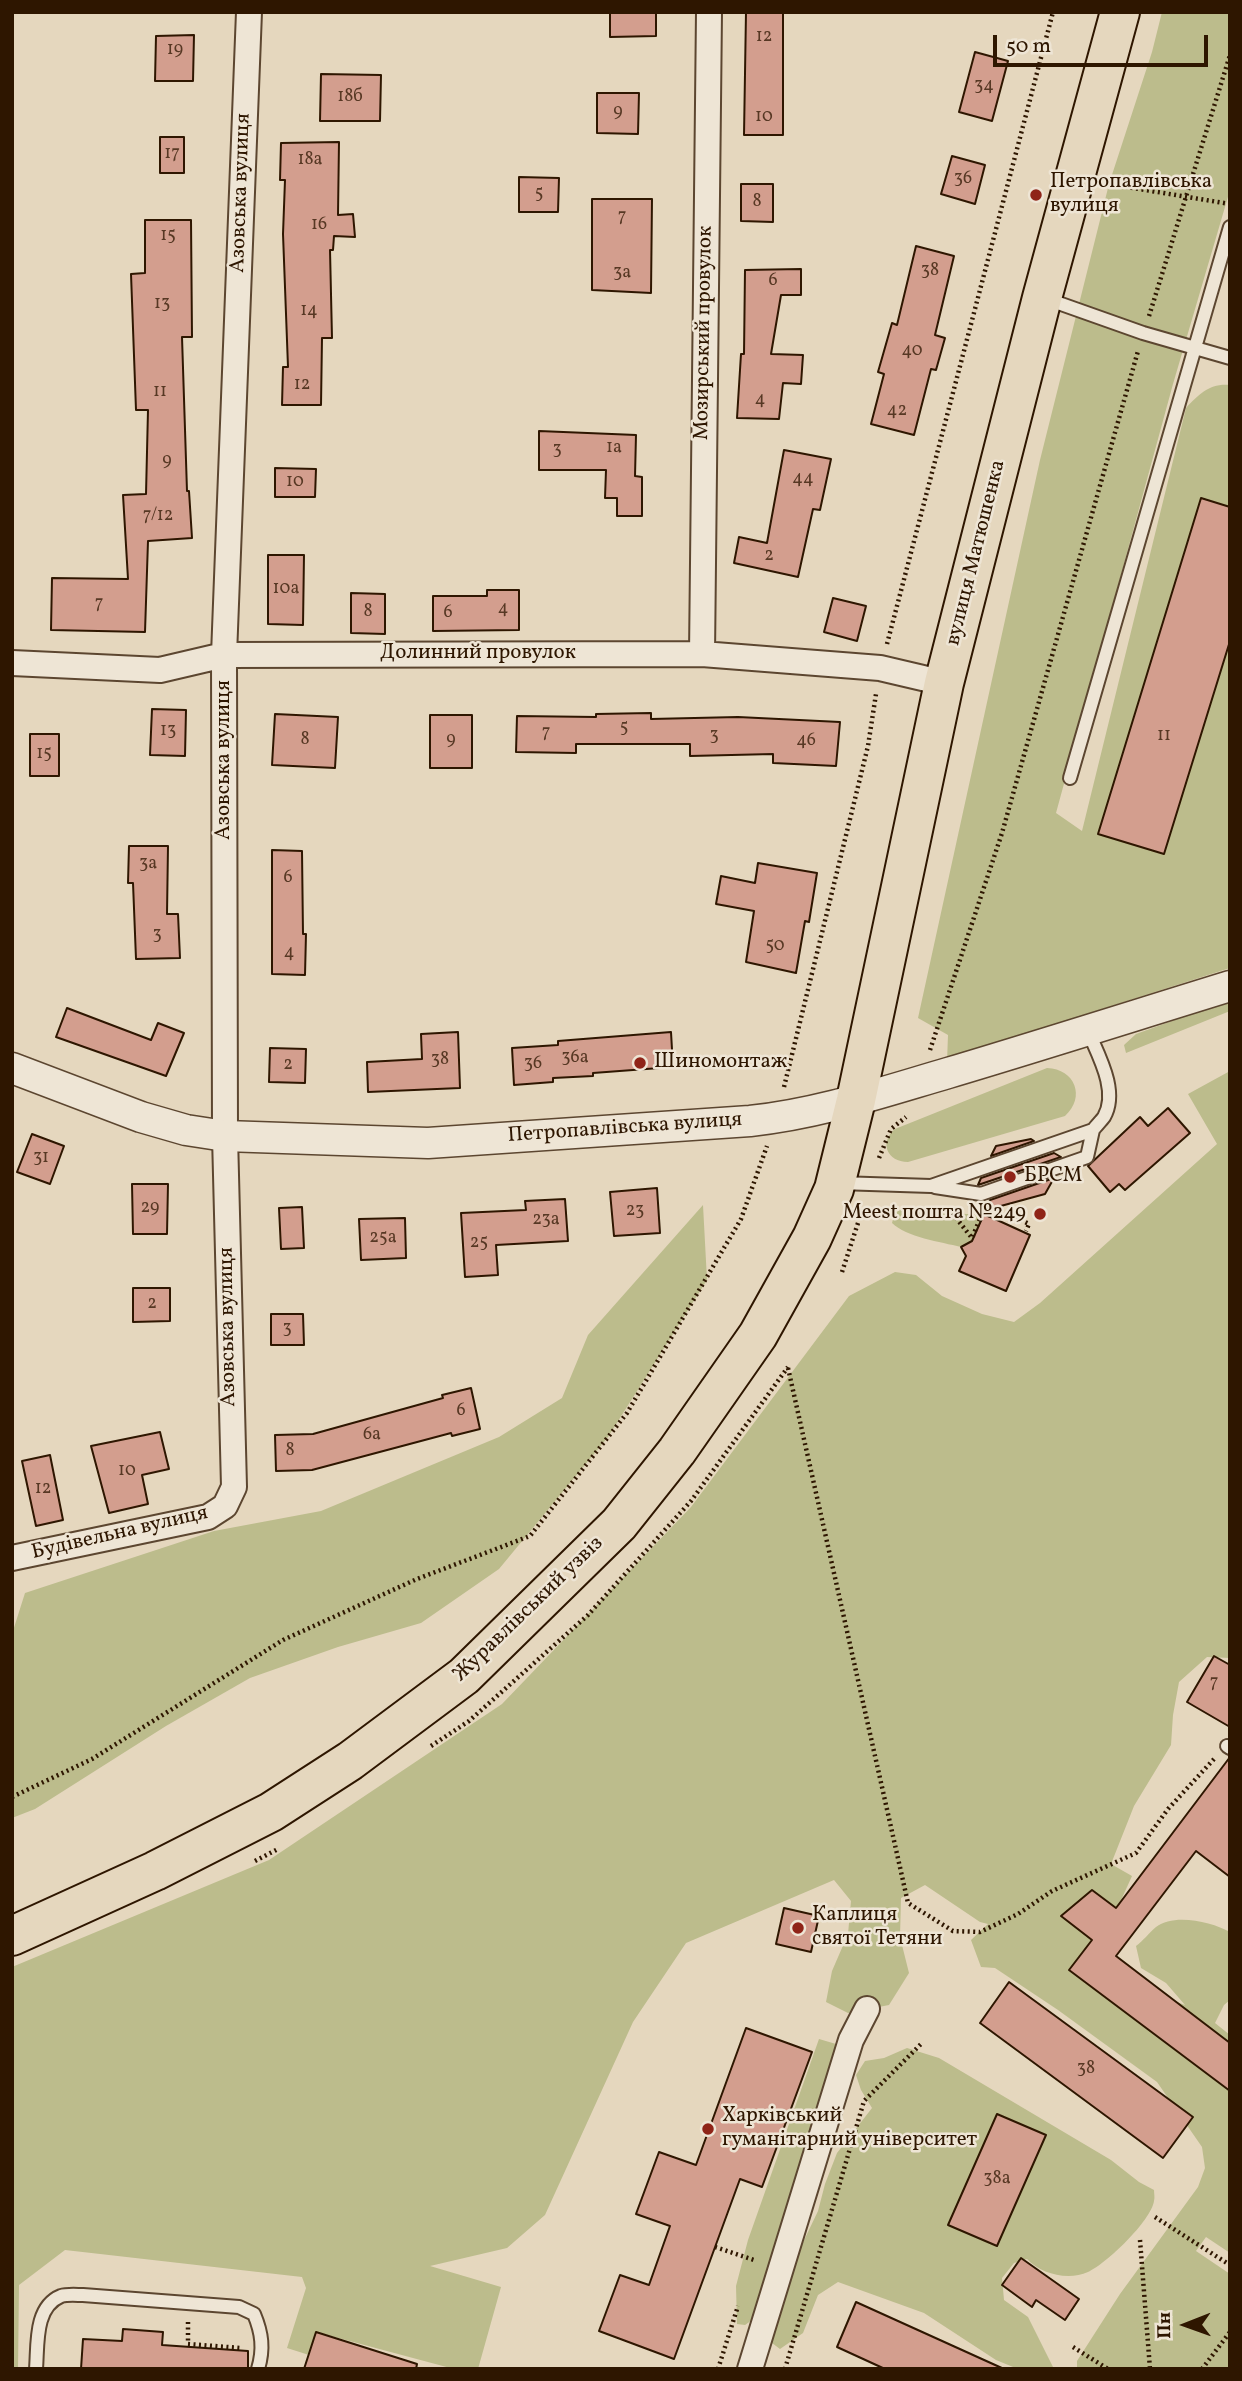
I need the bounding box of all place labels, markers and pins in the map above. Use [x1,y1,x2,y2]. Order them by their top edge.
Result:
place label: Петропавлівська вулиця [1050,170,1212,220]
marker: Петропавлівська вулиця [1028,187,1044,203]
place label: Шиномонтаж [654,1050,787,1076]
marker: Шиномонтаж [632,1055,648,1071]
place label: БРСМ [1024,1164,1082,1190]
marker: БРСМ [1002,1169,1018,1185]
place label: Meest пошта №249 [843,1201,1026,1227]
marker: Meest пошта №249 [1032,1206,1048,1222]
place label: Каплиця святої Тетяни [812,1903,943,1953]
marker: Каплиця святої Тетяни [790,1920,806,1936]
place label: Харківський гуманітарний університет [722,2104,977,2154]
marker: Харківський гуманітарний університет [700,2121,716,2137]

